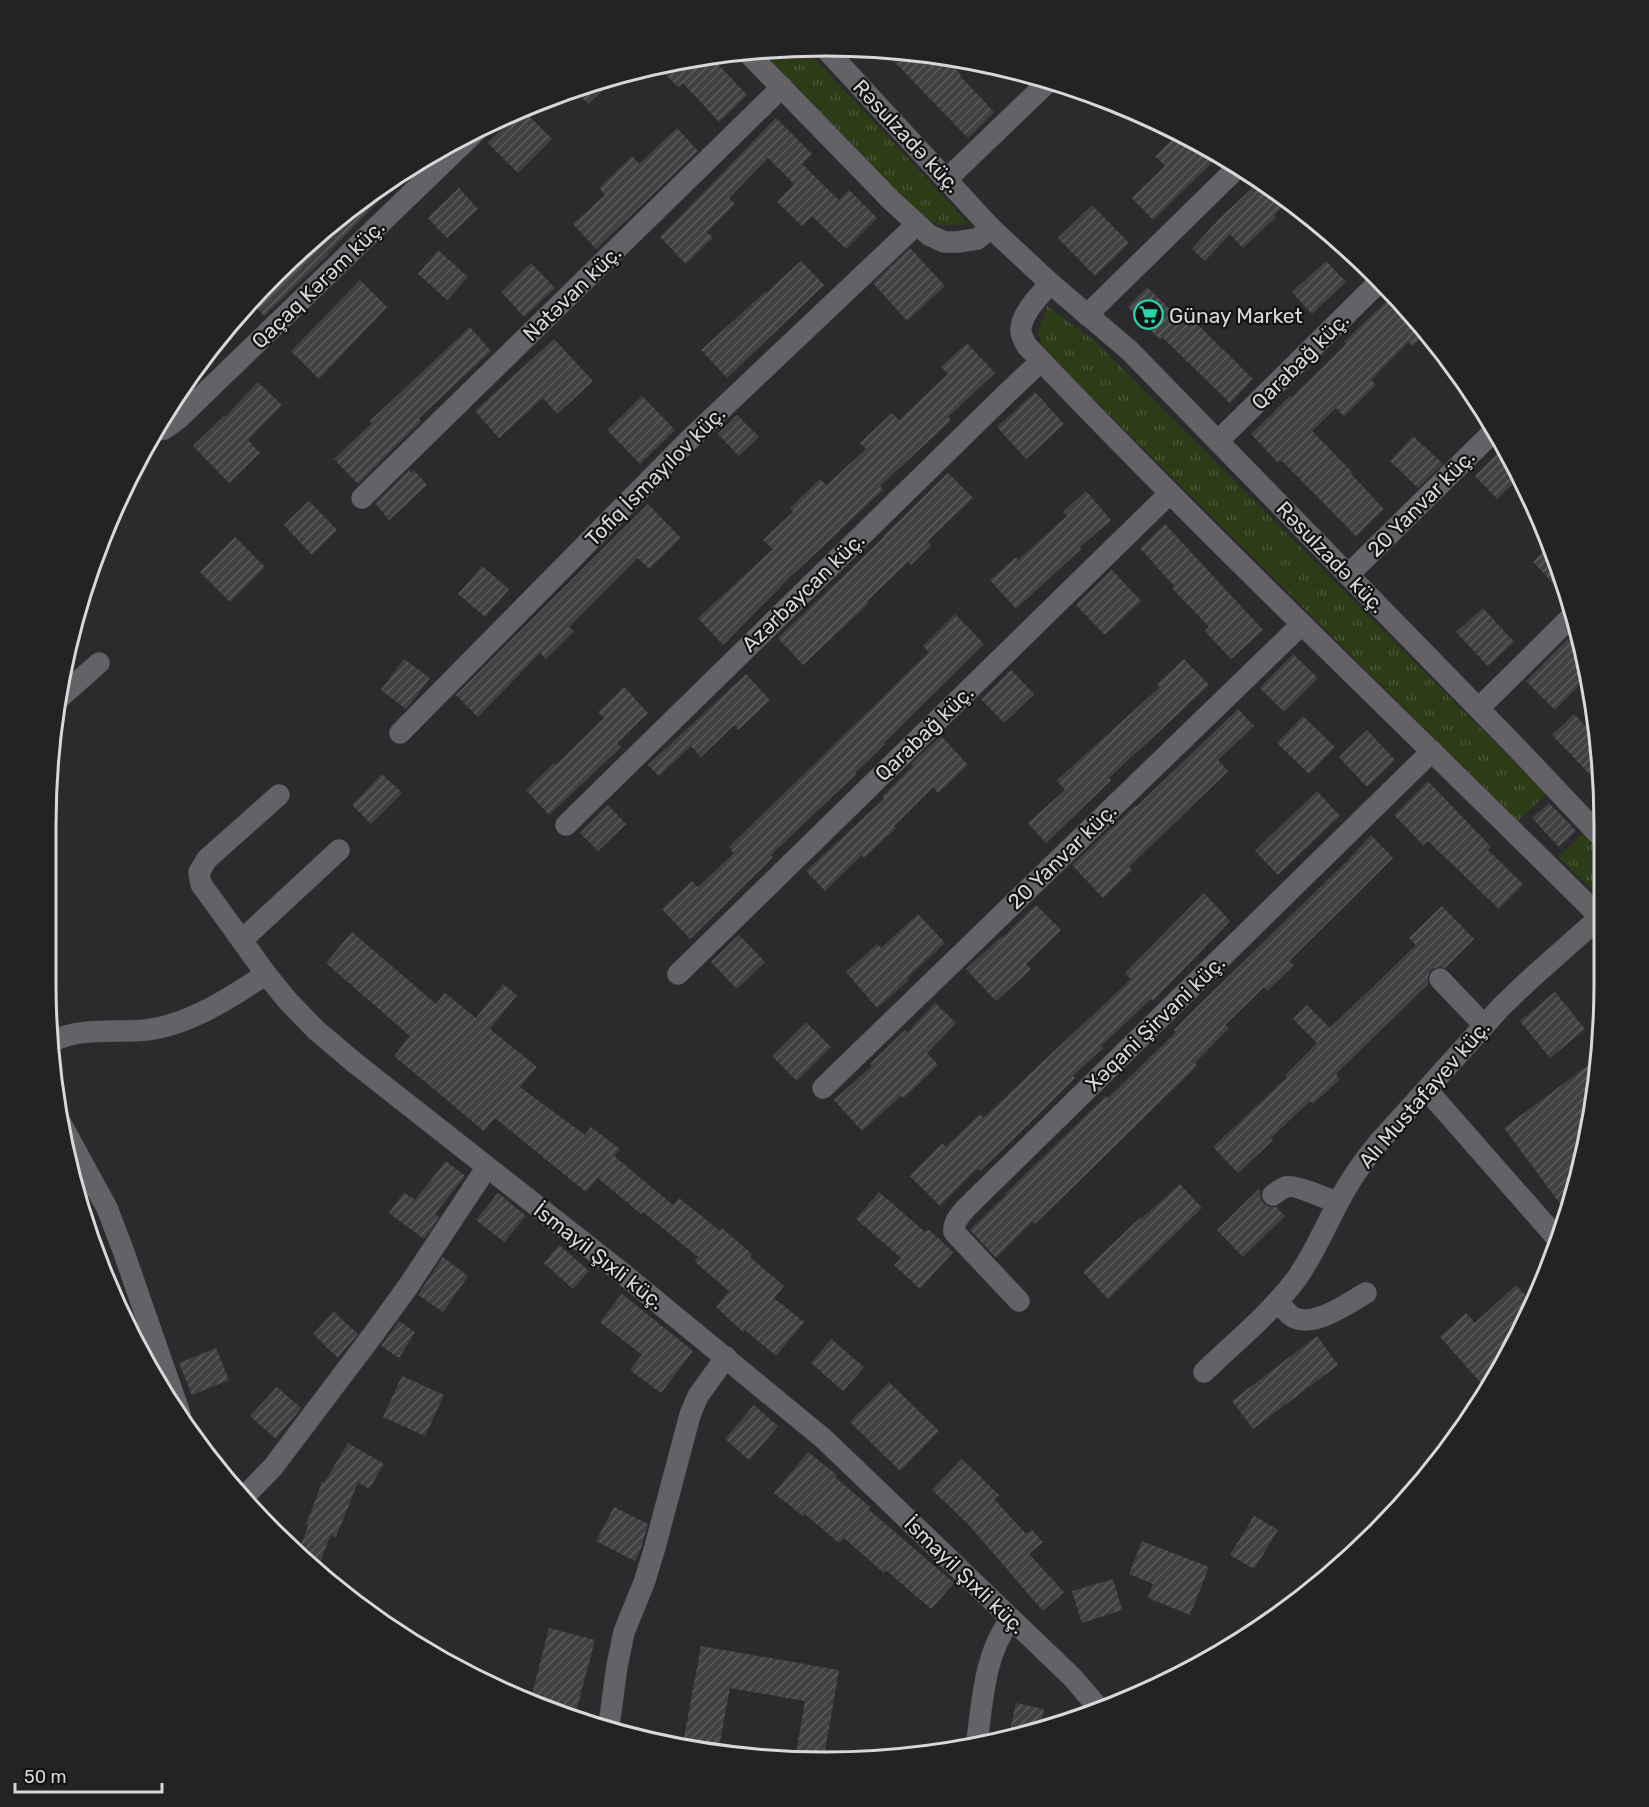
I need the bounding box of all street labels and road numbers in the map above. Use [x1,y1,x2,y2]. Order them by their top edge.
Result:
street label: Rəsulzadə küç. [848,74,966,198]
street label: Qaçaq Kərəm küç. [246,214,390,354]
street label: Natəvan küç. [518,240,626,346]
street label: Qarabağ küç. [1246,307,1354,415]
street label: Tofiq İsmayılov küç. [580,401,730,551]
street label: 20 Yanvar küç. [1362,444,1480,562]
street label: Rəsulzadə küç. [1271,496,1391,618]
street label: Azərbaycan küç. [736,527,870,657]
street label: Qarabağ küç. [870,680,978,786]
street label: 20 Yanvar küç. [1002,798,1122,914]
street label: Xəqani Şirvani küç. [1080,950,1230,1096]
street label: Alı Mustafayev küç. [1353,1015,1495,1173]
street label: İsmayil Şıxli küç. [529,1197,669,1315]
street label: İsmayil Şıxli küç. [899,1511,1031,1639]

